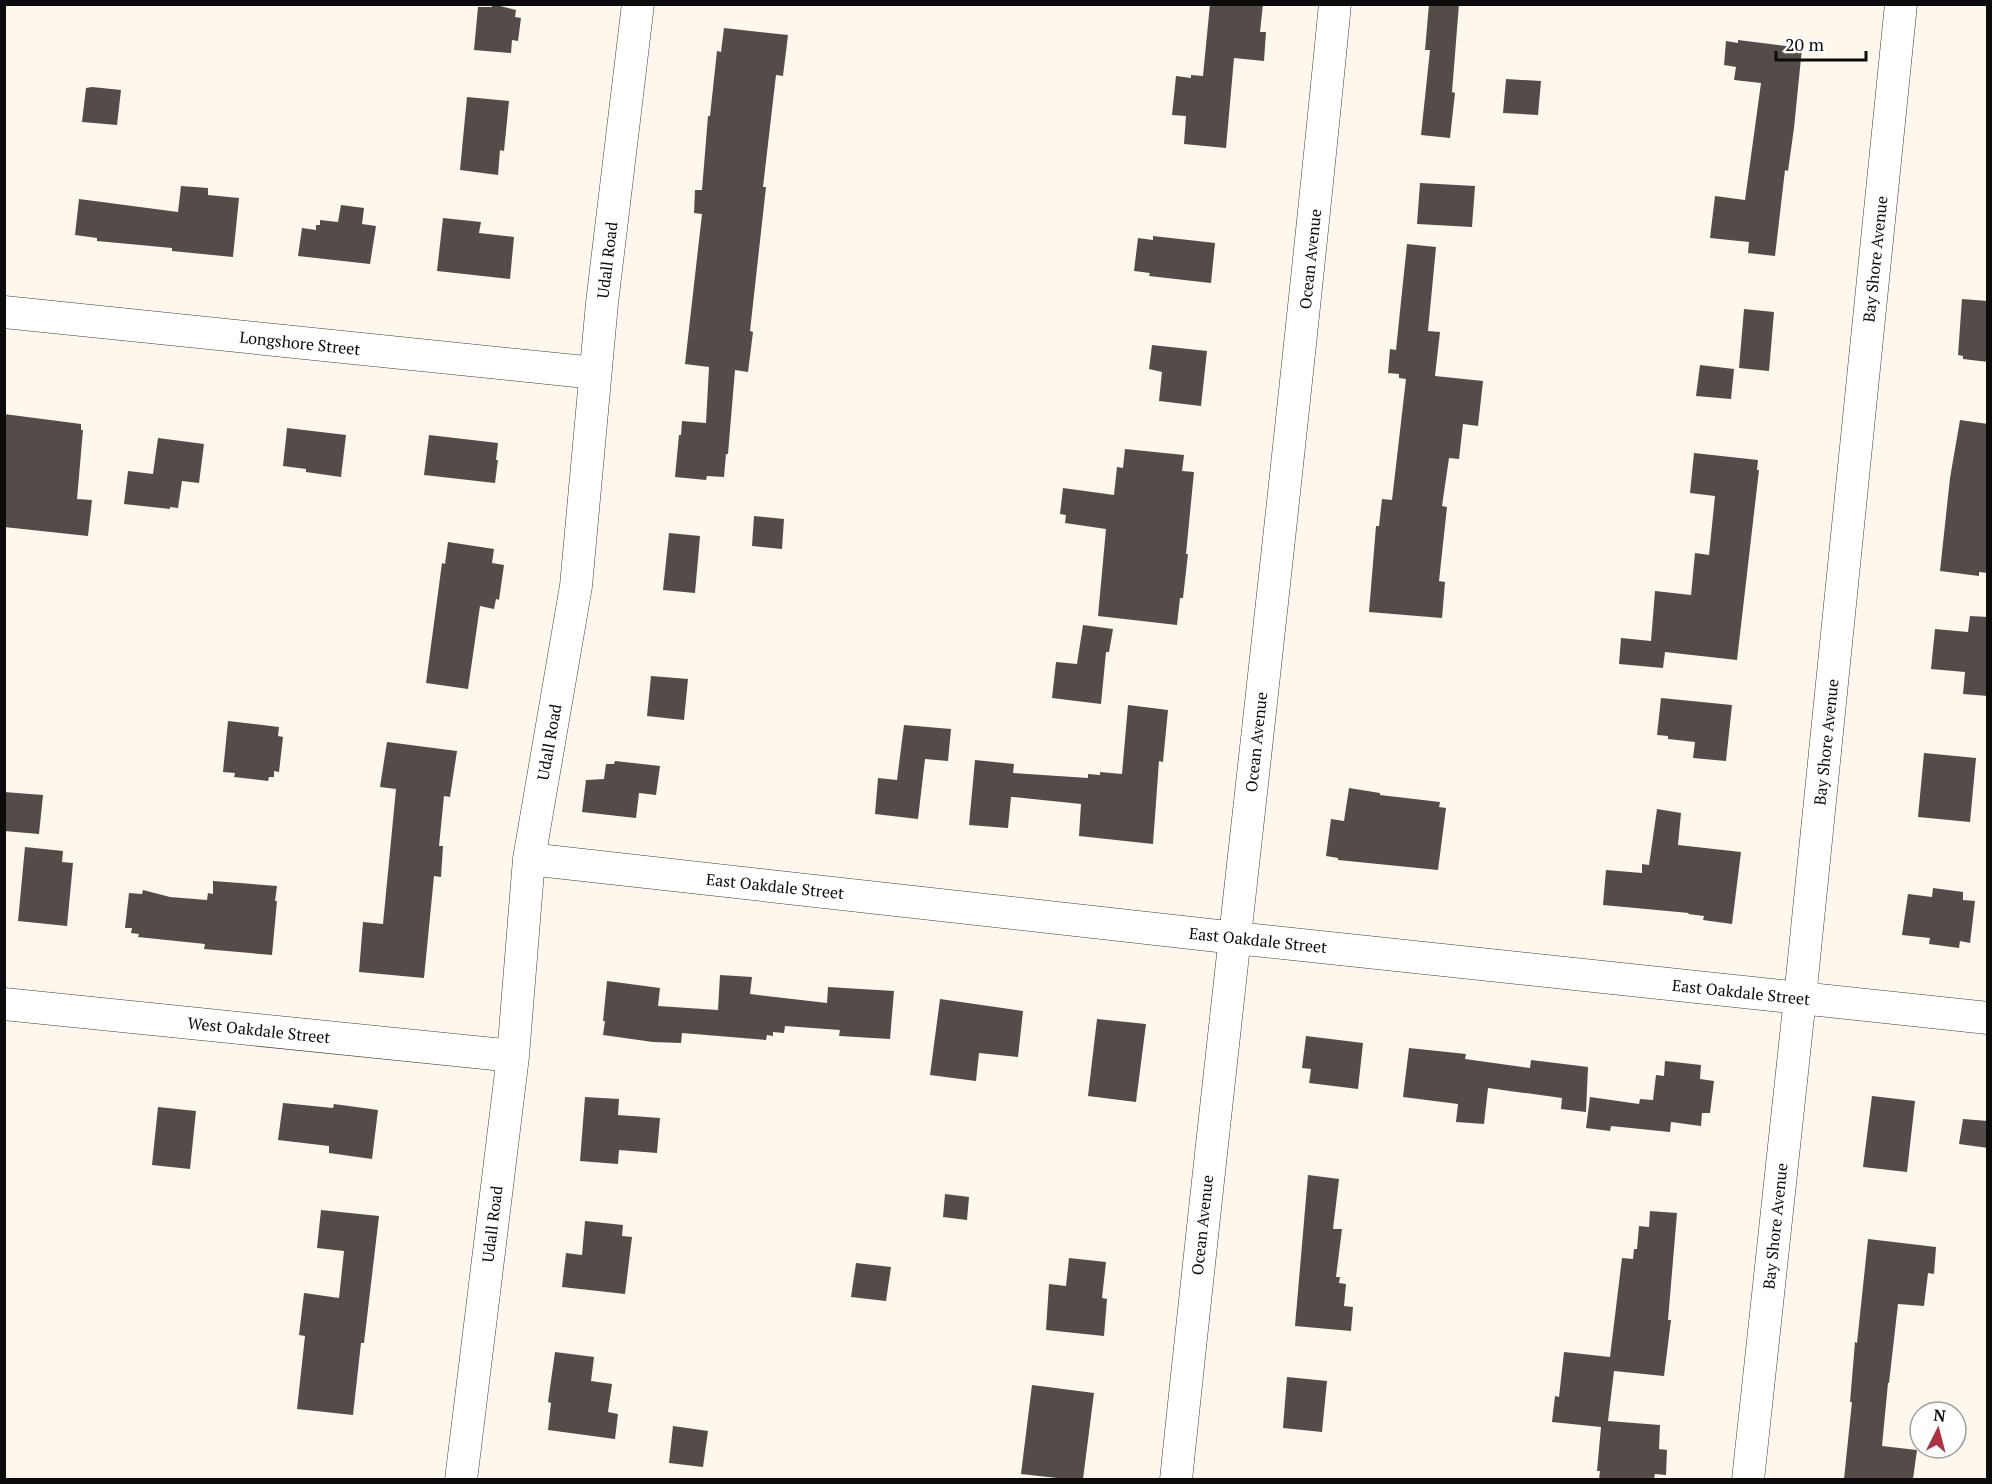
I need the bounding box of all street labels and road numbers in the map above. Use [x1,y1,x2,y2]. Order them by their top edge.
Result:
street label: Bay Shore Avenue [1857,195,1893,323]
street label: Ocean Avenue [1294,208,1326,310]
street label: Udall Road [591,220,623,300]
street label: Longshore Street [238,326,362,360]
street label: Bay Shore Avenue [1808,678,1844,806]
street label: Ocean Avenue [1240,691,1272,793]
street label: Udall Road [531,702,567,782]
street label: East Oakdale Street [705,868,845,904]
street label: East Oakdale Street [1188,922,1328,958]
street label: East Oakdale Street [1671,974,1811,1010]
street label: West Oakdale Street [187,1012,331,1048]
street label: Bay Shore Avenue [1757,1162,1793,1290]
street label: Ocean Avenue [1186,1174,1218,1276]
street label: Udall Road [476,1184,508,1264]

